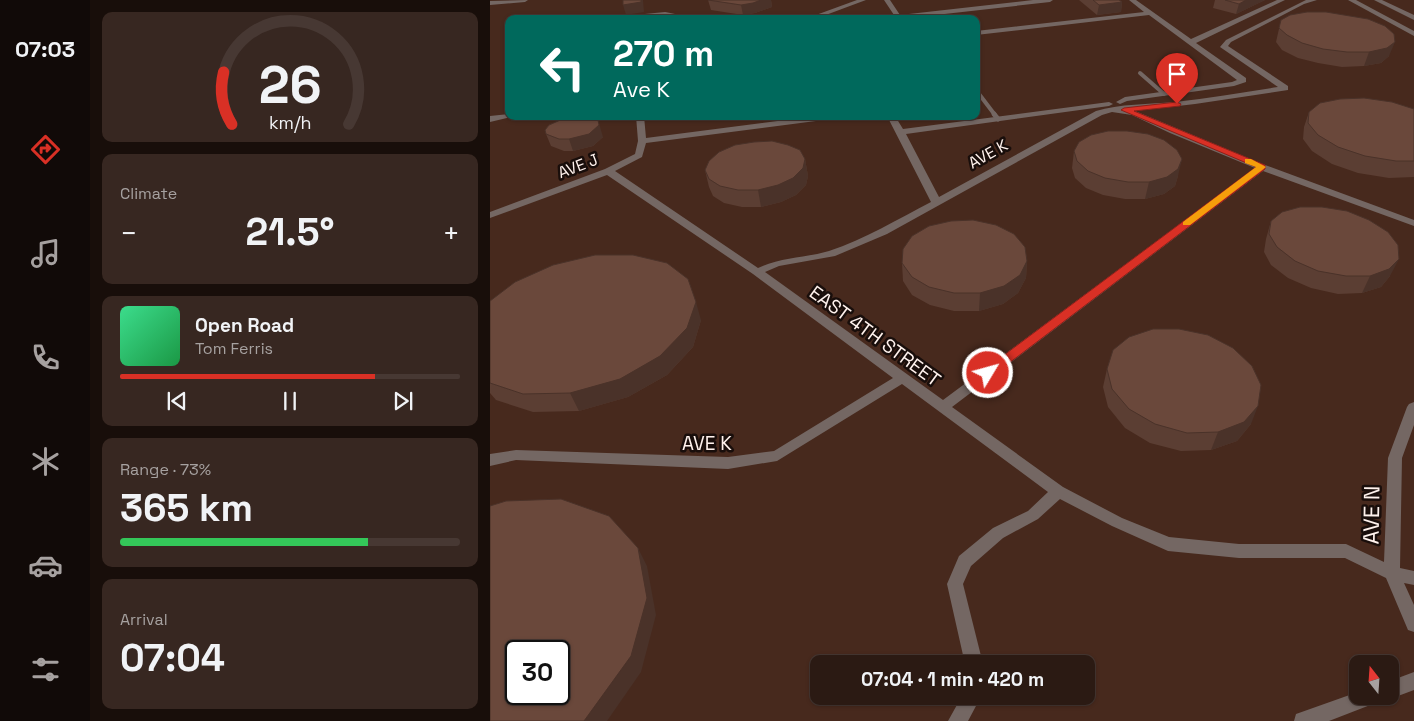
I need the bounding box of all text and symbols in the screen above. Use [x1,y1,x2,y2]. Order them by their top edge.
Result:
text: 270 m [613,32,714,76]
text: 07:03 [15,35,75,63]
icon: left [530,35,595,100]
text: 26 [258,52,322,118]
pin [1156,53,1198,104]
icon: arrive [1163,60,1191,88]
text: Ave K [613,75,670,103]
text: km/h [269,111,311,134]
icon: directions [28,132,63,167]
street label: AVE K [965,135,1012,173]
street label: AVE J [555,149,601,183]
text: Climate [120,183,177,204]
text: 21.5° [246,208,334,256]
text: − [120,215,137,251]
text: + [443,215,460,251]
icon: music [28,236,63,271]
street label: EAST 4TH STREET [804,280,946,392]
text: Open Road [195,313,294,338]
text: Tom Ferris [195,338,273,359]
icon: phone [28,340,63,375]
position arrow [961,346,1013,398]
icon: previous [163,387,191,415]
icon: pause [276,387,304,415]
icon: next [389,387,417,415]
street label: AVE K [682,431,732,456]
icon: climate [28,444,63,479]
text: Range · 73% [120,459,211,480]
text: 365 km [120,484,253,532]
street label: AVE N [1356,485,1386,545]
icon: car [28,548,63,583]
text: Arrival [120,609,168,630]
text: 07:04 [120,634,225,682]
speed limit sign: 30 [505,640,570,705]
icon: filters [28,652,63,687]
north arrow [1349,655,1399,705]
map controls [1349,655,1399,705]
text: 07:04 · 1 min · 420 m [861,667,1044,692]

